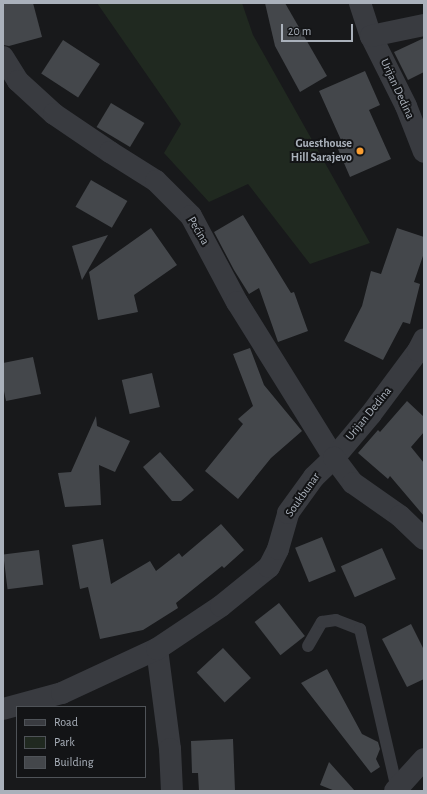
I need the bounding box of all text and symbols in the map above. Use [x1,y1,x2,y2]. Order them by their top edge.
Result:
scale bar [283,16,355,42]
text: 20 m [288,25,311,37]
street label: Urijan Dedina [377,57,417,121]
place label: Guesthouse Hill Sarajevo [291,137,352,165]
marker: Guesthouse Hill Sarajevo [355,146,365,156]
street label: Pećina [184,214,212,248]
street label: Urijan Dedina [343,384,395,444]
street label: Soukbunar [283,470,323,520]
legend [16,706,146,778]
text: Road [54,716,78,728]
text: Park [54,736,75,748]
text: Building [54,756,94,768]

